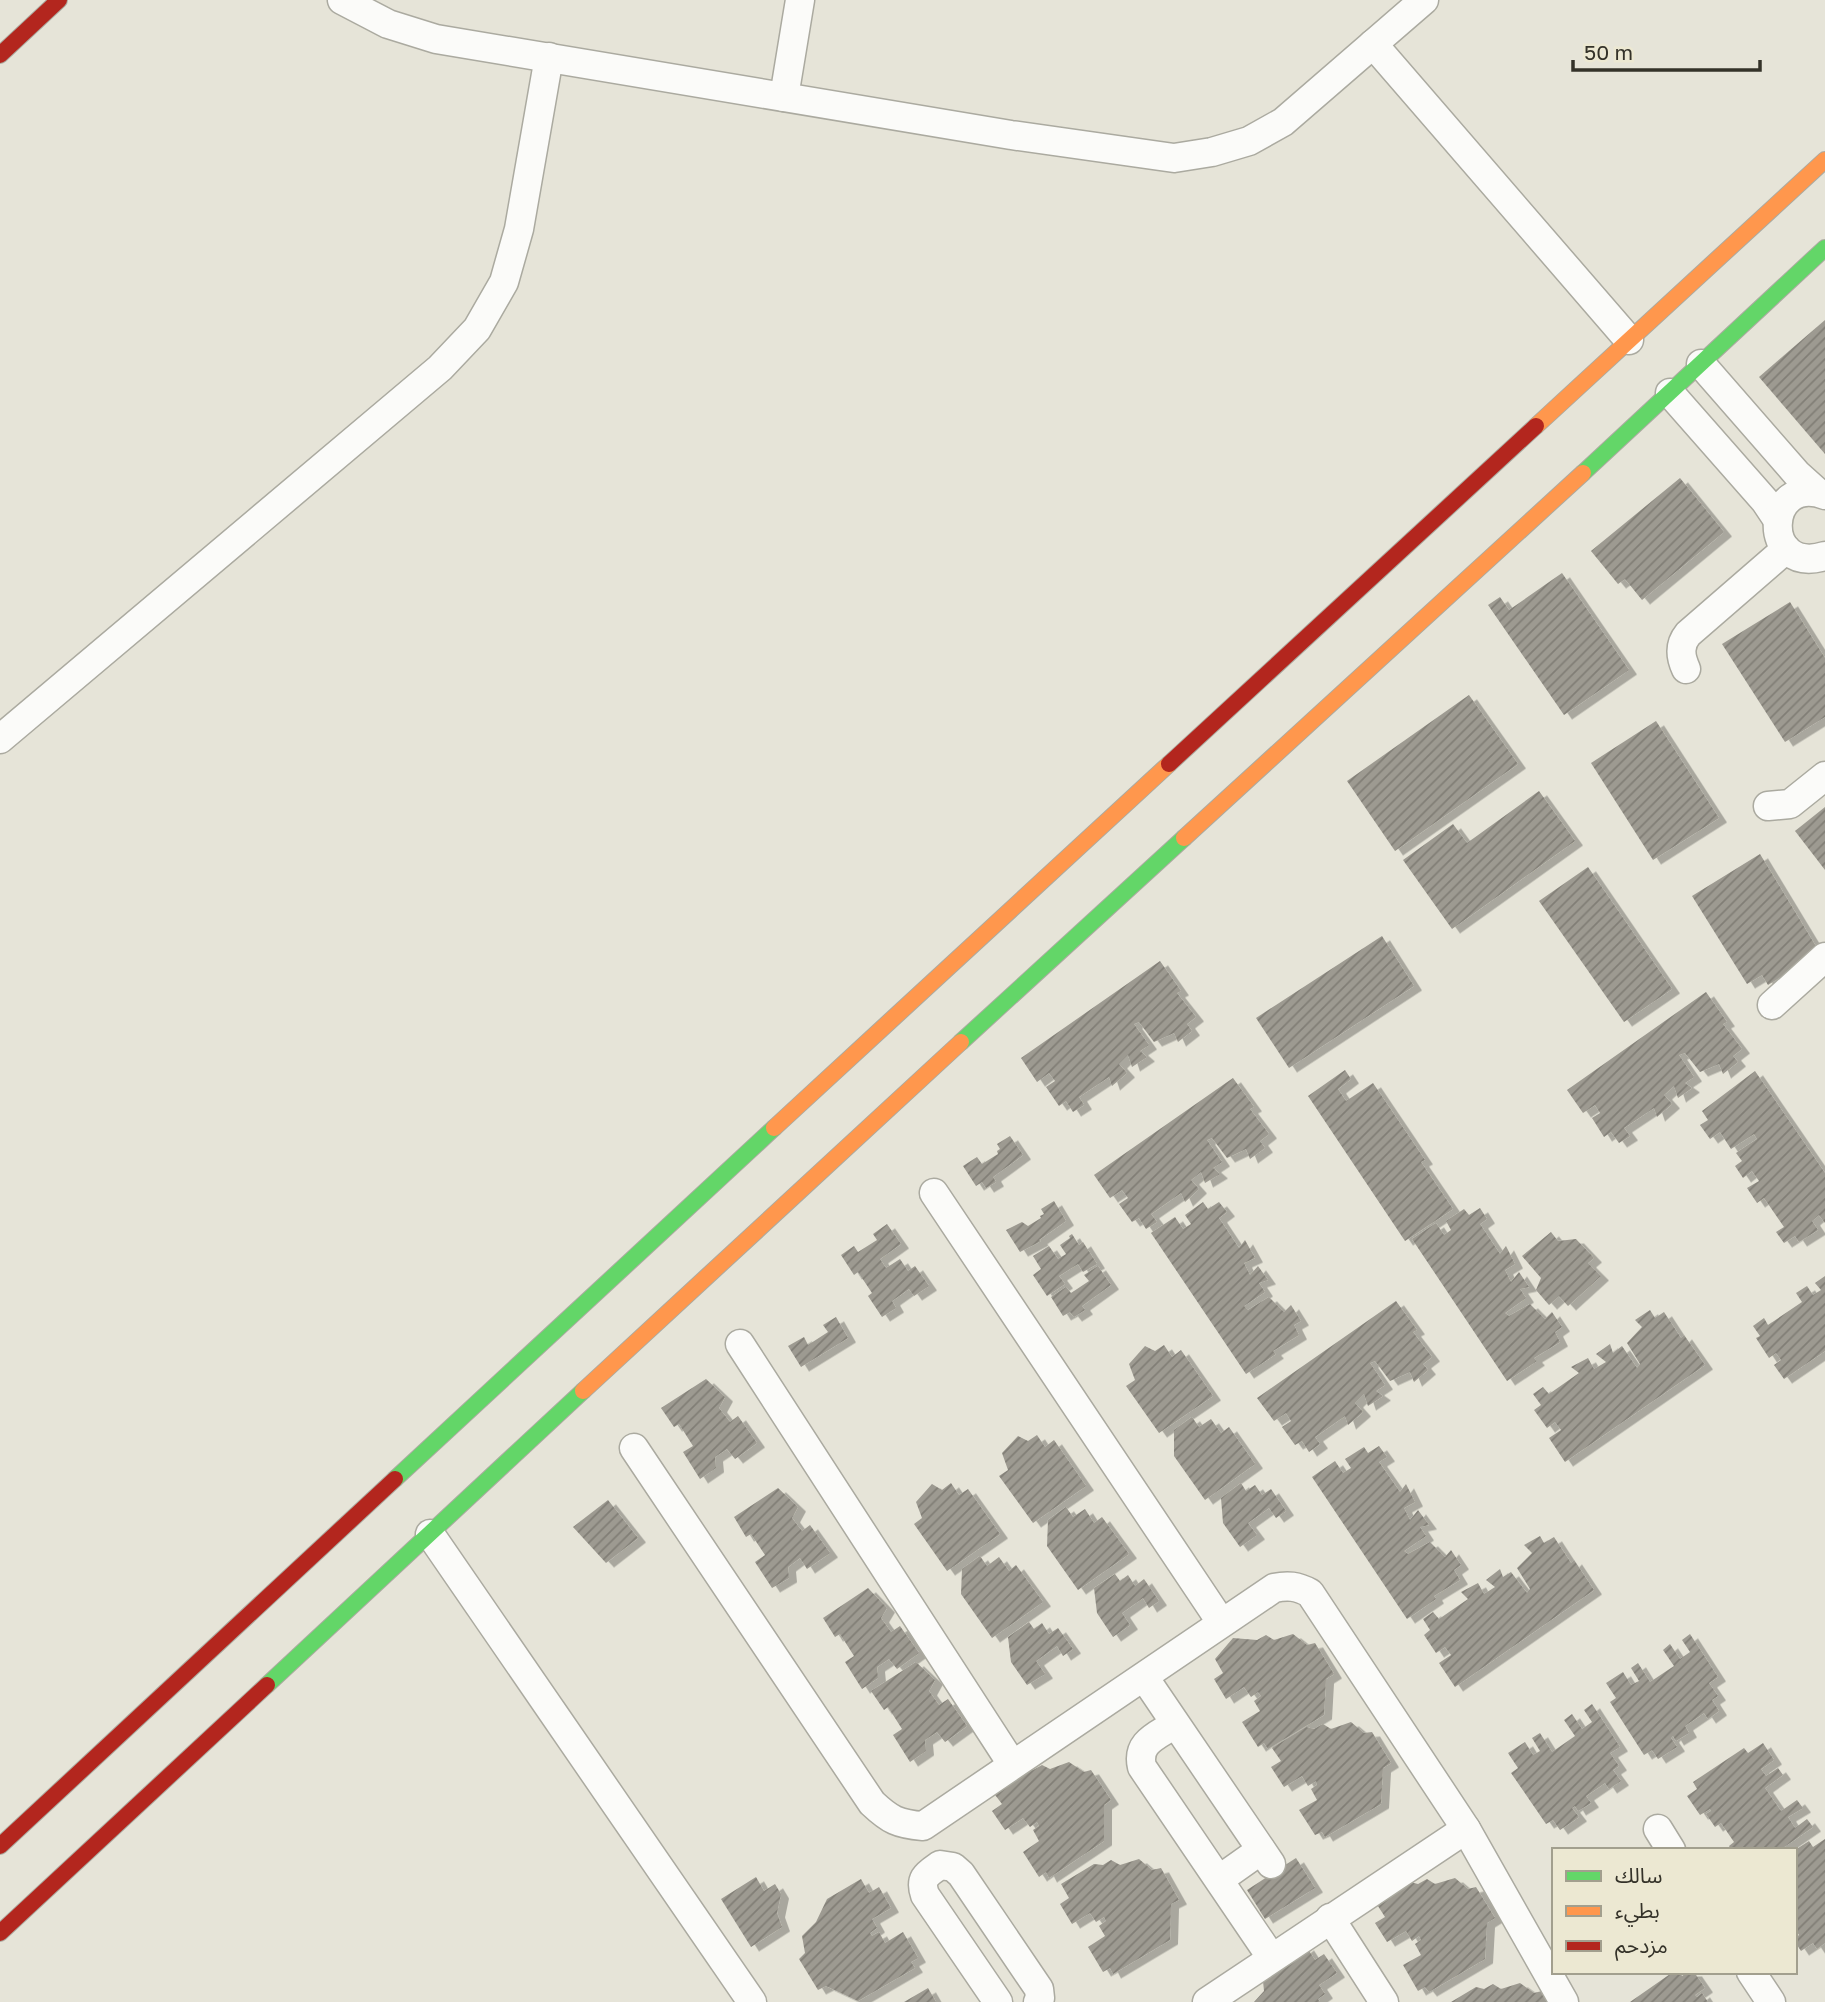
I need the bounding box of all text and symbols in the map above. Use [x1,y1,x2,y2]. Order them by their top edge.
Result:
scale bar [1573,28,1760,72]
text: 50 m [1584,39,1633,65]
legend [1552,1848,1797,1974]
text: سالك [1615,1862,1662,1888]
text: بطيء [1615,1897,1660,1927]
text: مزدحم [1615,1932,1668,1961]

